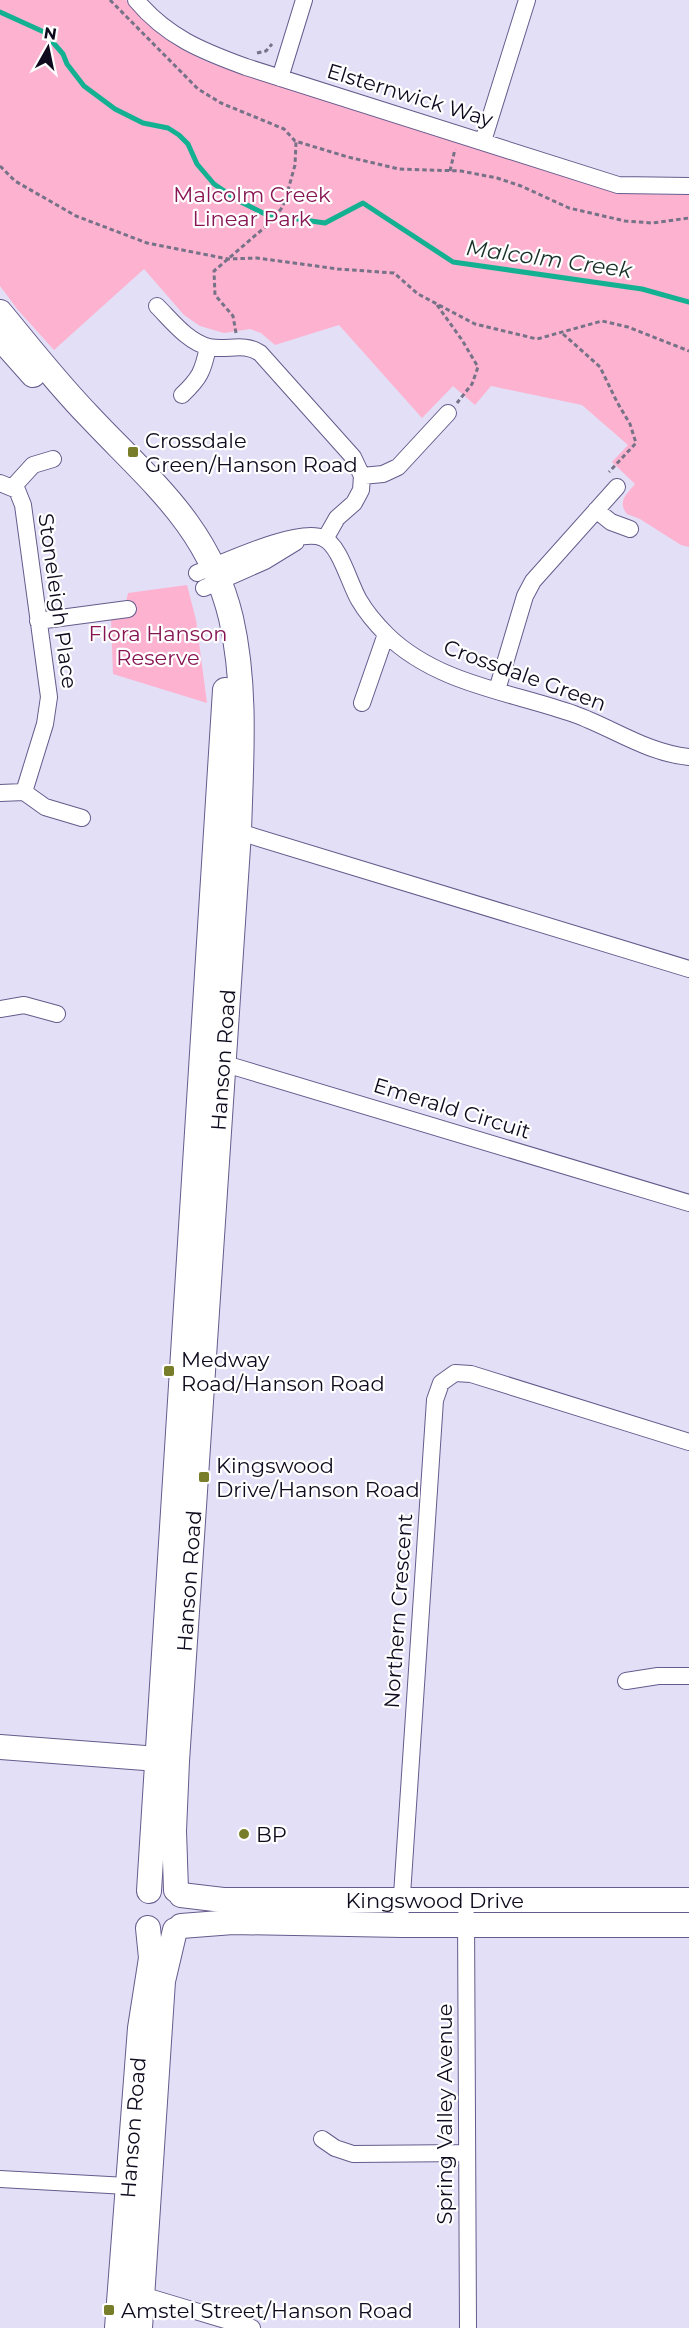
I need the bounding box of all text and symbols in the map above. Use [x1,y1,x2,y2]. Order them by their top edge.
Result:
north arrow [18,18,78,78]
text: N [42,23,58,44]
street label: Elsternwick Way [324,58,497,132]
park label: Malcolm Creek Linear Park [173,182,331,231]
water label: Malcolm Creek [465,234,634,284]
place label: Crossdale Green/Hanson Road [145,428,358,477]
marker: Crossdale Green/Hanson Road [126,445,140,459]
street label: Stoneleigh Place [33,512,83,690]
park label: Flora Hanson Reserve [89,621,227,670]
street label: Crossdale Green [440,634,610,716]
street label: Hanson Road [206,988,240,1132]
street label: Emerald Circuit [370,1072,534,1144]
place label: Medway Road/Hanson Road [181,1347,385,1396]
marker: Medway Road/Hanson Road [162,1364,176,1378]
place label: Kingswood Drive/Hanson Road [216,1453,420,1502]
marker: Kingswood Drive/Hanson Road [197,1470,211,1484]
street label: Hanson Road [172,1509,206,1653]
street label: Northern Crescent [379,1513,417,1709]
place label: BP [256,1822,287,1847]
marker: BP [237,1827,251,1841]
street label: Kingswood Drive [345,1888,524,1913]
street label: Spring Valley Avenue [432,2003,457,2225]
street label: Hanson Road [114,2056,150,2199]
place label: Amstel Street/Hanson Road [121,2298,413,2323]
marker: Amstel Street/Hanson Road [102,2303,116,2317]

